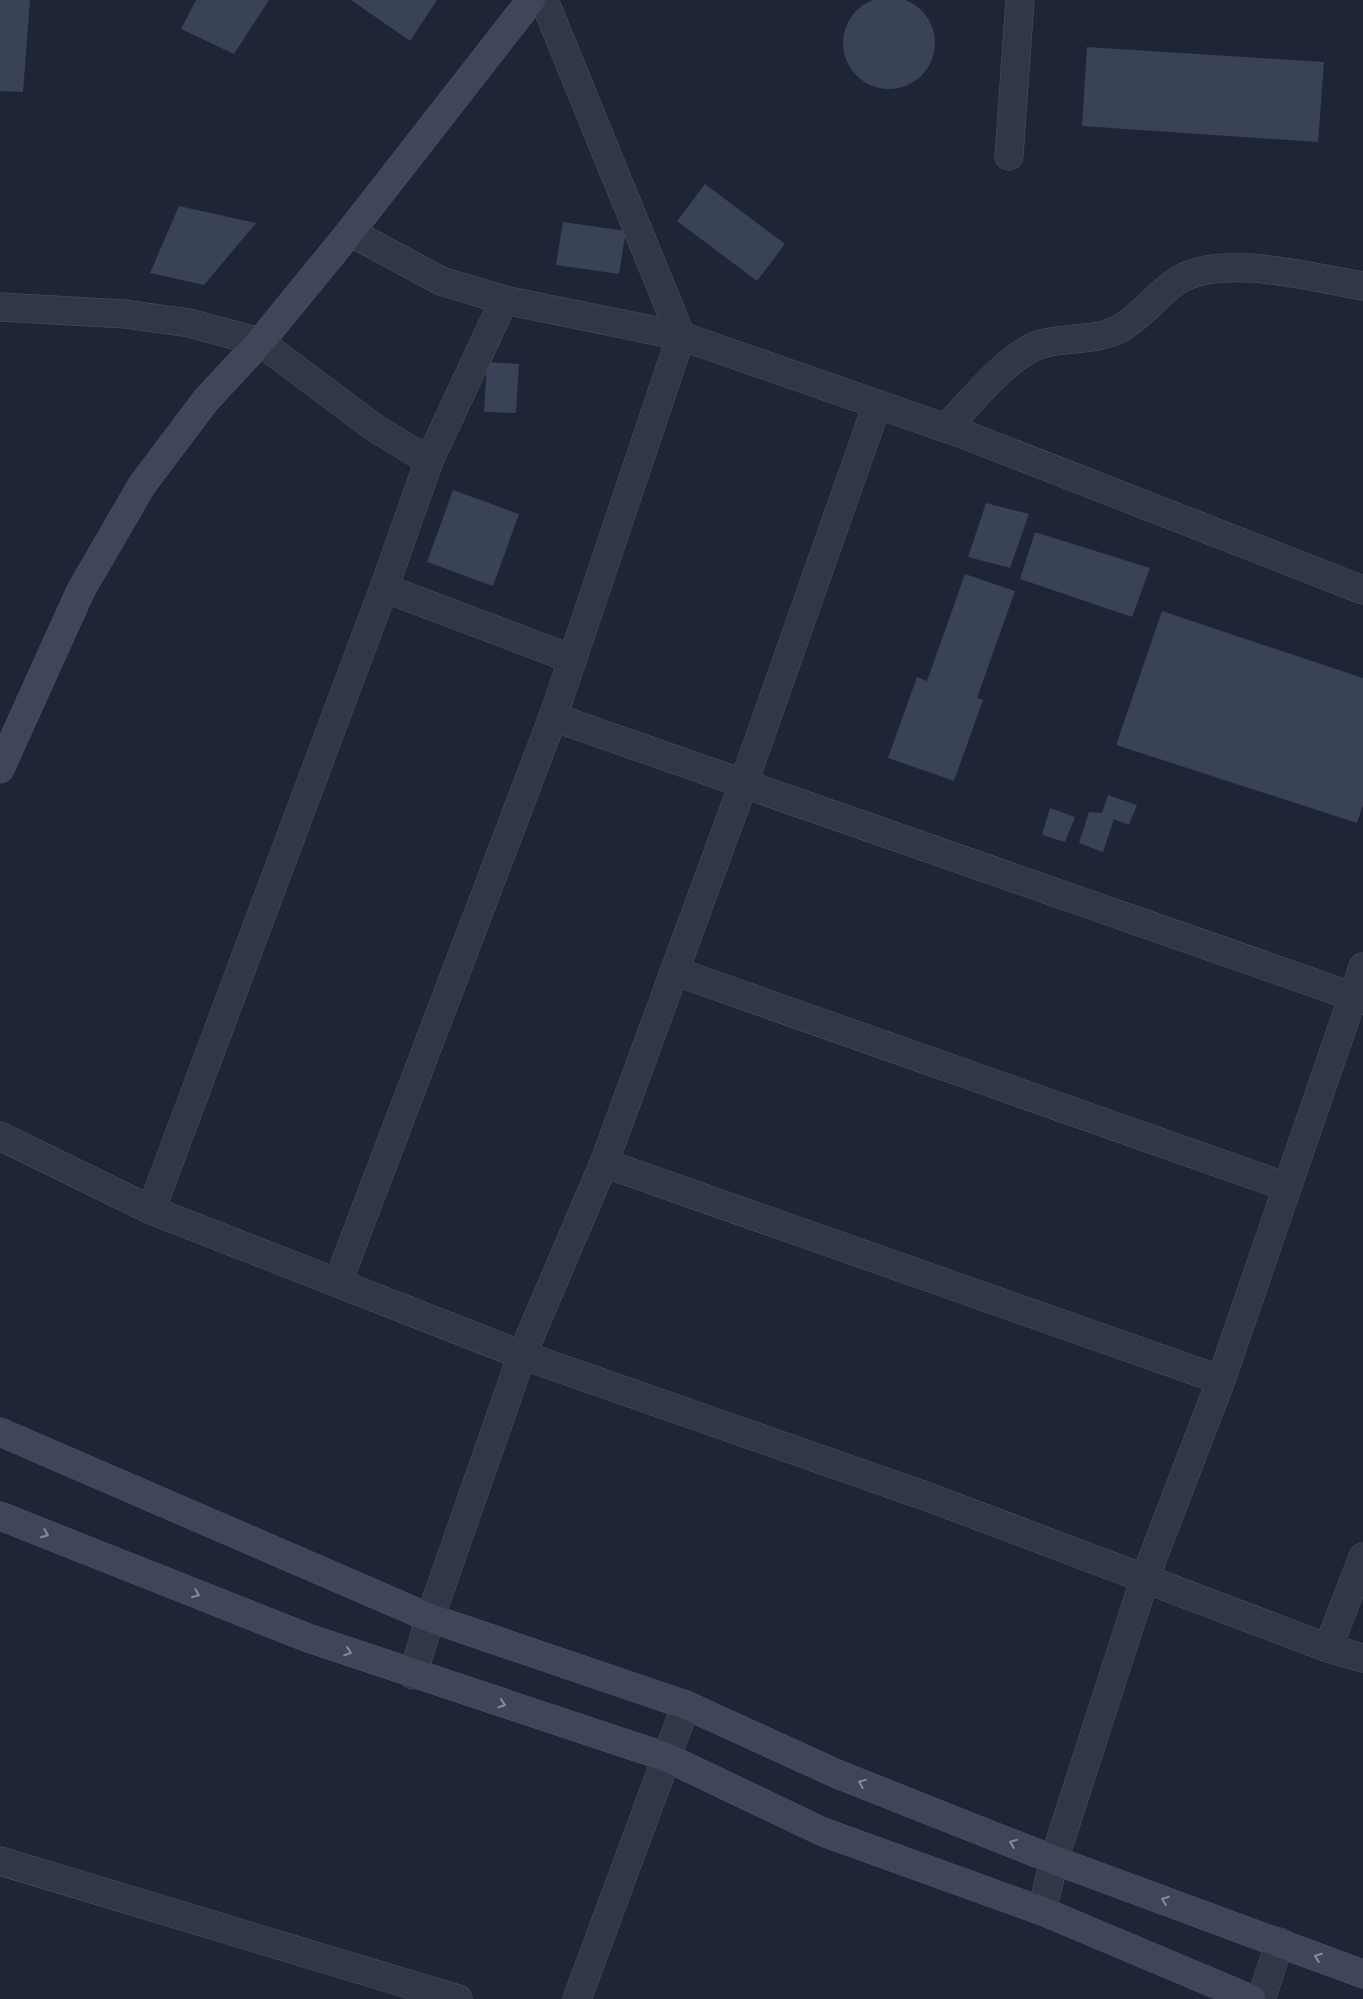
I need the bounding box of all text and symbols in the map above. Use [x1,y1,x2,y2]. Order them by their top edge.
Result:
one-way arrow [40,1528,49,1538]
one-way arrow [192,1588,200,1598]
one-way arrow [343,1646,352,1656]
one-way arrow [498,1698,506,1708]
one-way arrow [858,1779,867,1790]
one-way arrow [1009,1839,1018,1850]
one-way arrow [1161,1896,1170,1906]
one-way arrow [1314,1952,1322,1962]

